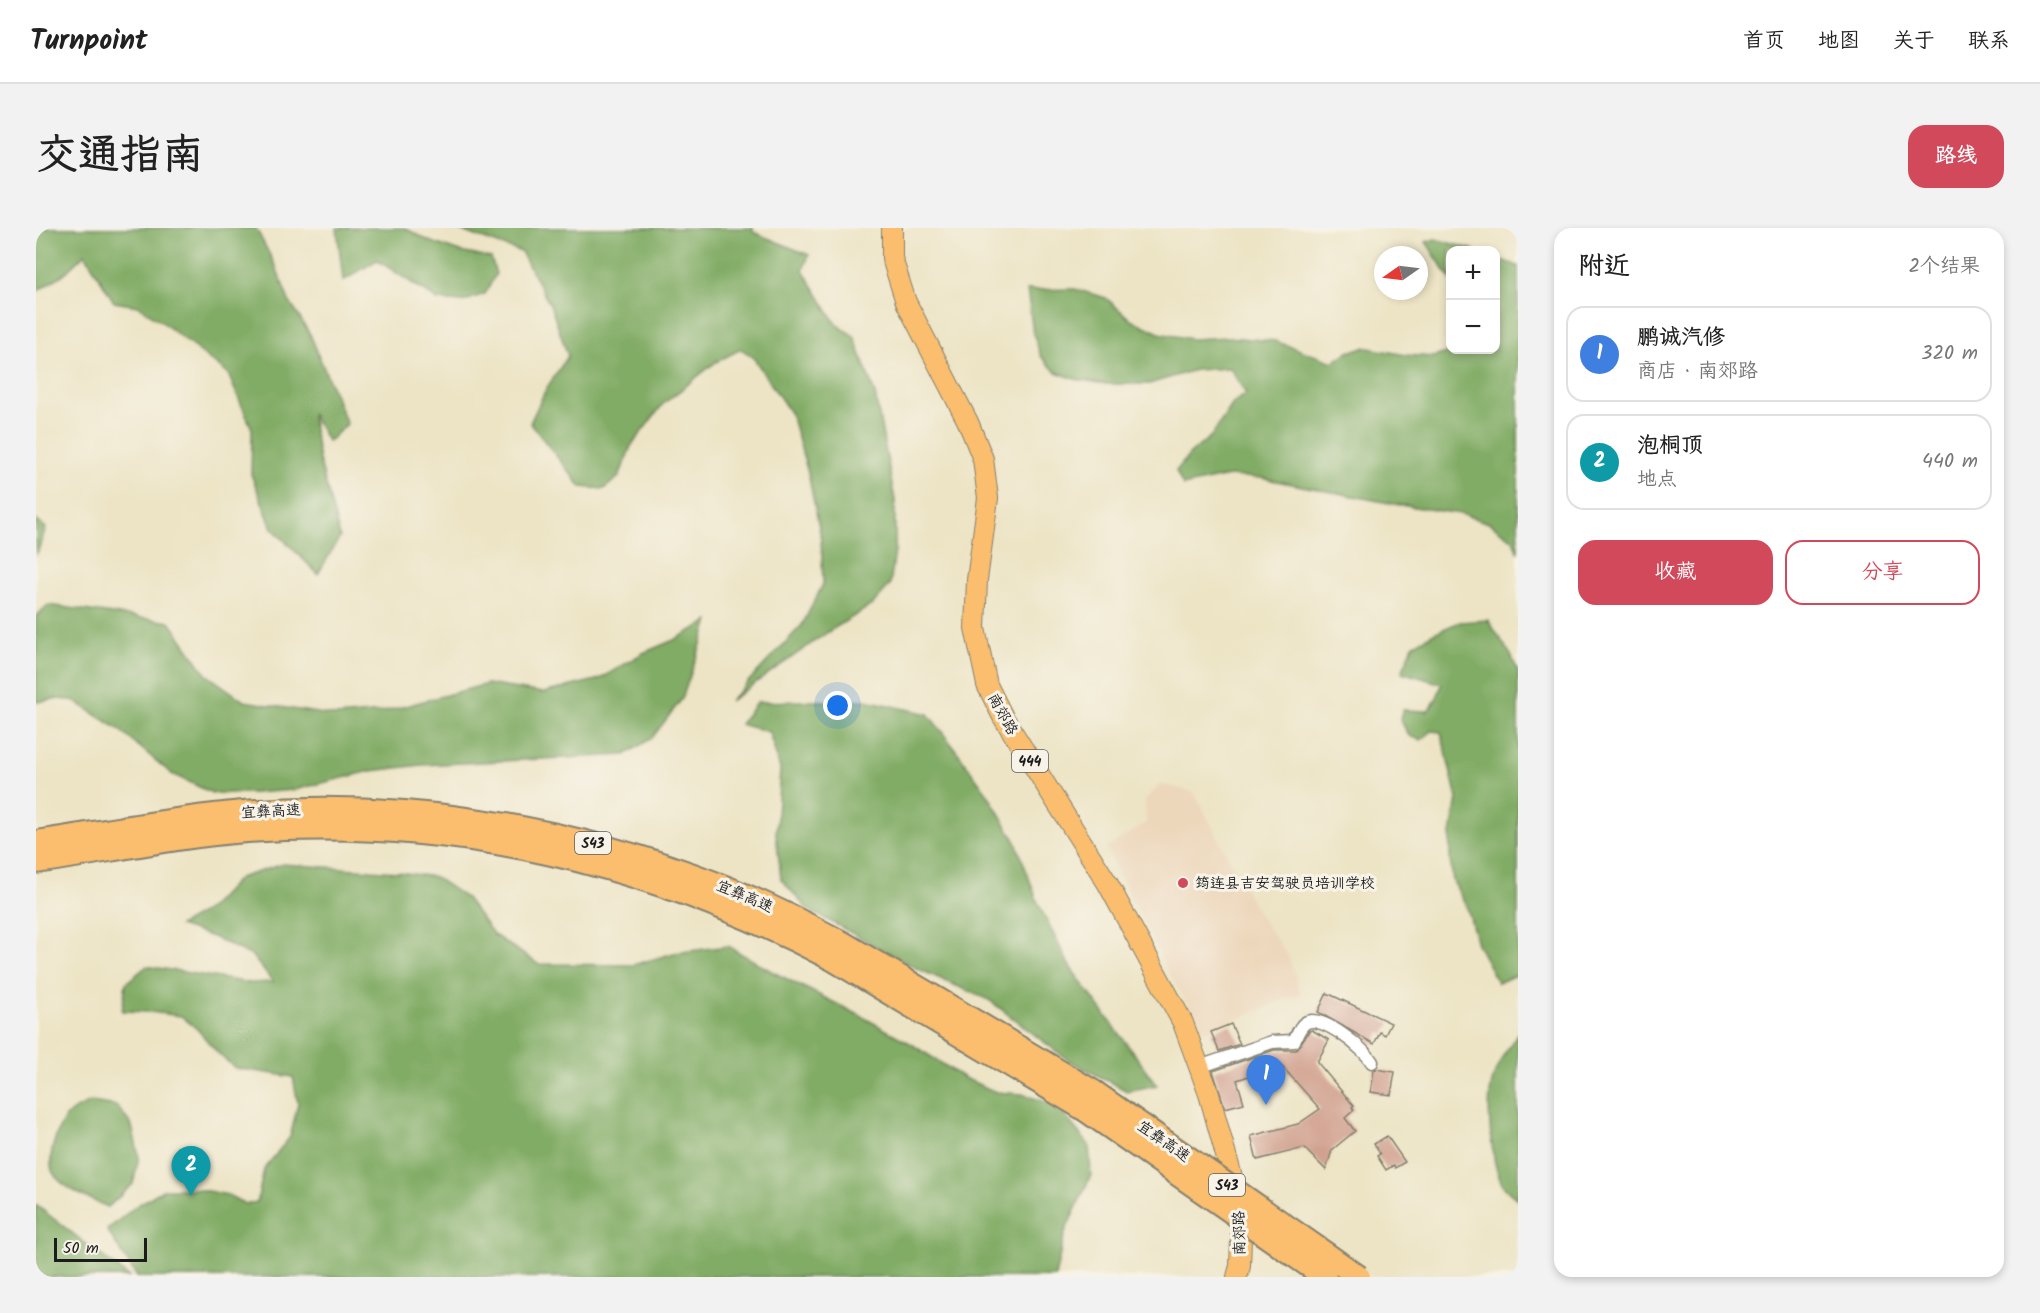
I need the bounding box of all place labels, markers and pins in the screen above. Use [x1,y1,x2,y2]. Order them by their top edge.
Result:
place label: 筠连县吉安驾驶员培训学校 [1195,872,1375,896]
marker: 筠连县吉安驾驶员培训学校 [1176,876,1190,890]
pin: 1 [1246,1056,1286,1105]
pin: 2 [172,1146,210,1196]

